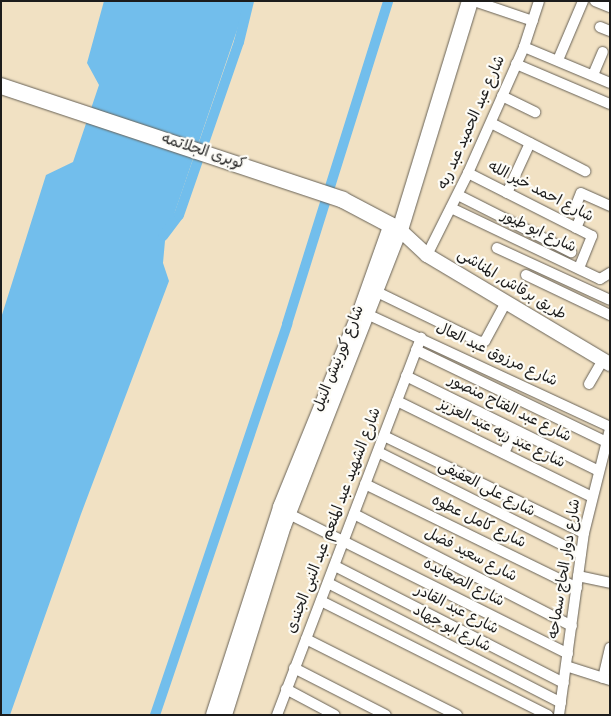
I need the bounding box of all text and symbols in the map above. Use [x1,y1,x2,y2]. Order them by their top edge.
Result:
street label: شارع عبد الحميد عبد ربه [435,53,511,193]
street label: كوبرى الجلاتمه [158,131,248,175]
street label: شارع احمد خير الله [484,159,596,227]
street label: شارع ابو طيور [498,208,578,258]
street label: طريق برقاش, المناشى [453,246,569,326]
street label: شارع كورنيش النيل [311,303,369,415]
street label: شارع مرزوق عبد العال [432,320,560,392]
street label: شارع عبد الفتاح منصور [445,372,573,448]
street label: شارع عبد ربه عبد العزيز [435,396,567,474]
street label: شارع الشهيد عبد المنعم عبد النبى الجندى [284,406,386,636]
street label: شارع على العفيفى [434,458,538,522]
street label: شارع كامل عطوه [428,492,528,554]
street label: شارع دوار الحاج سماحه [546,498,586,640]
street label: شارع سعيد فضل [421,525,519,587]
street label: شارع الصعايده [419,556,507,612]
street label: شارع عبد القادر [411,582,501,640]
street label: شارع ابو جهاد [409,603,493,657]

